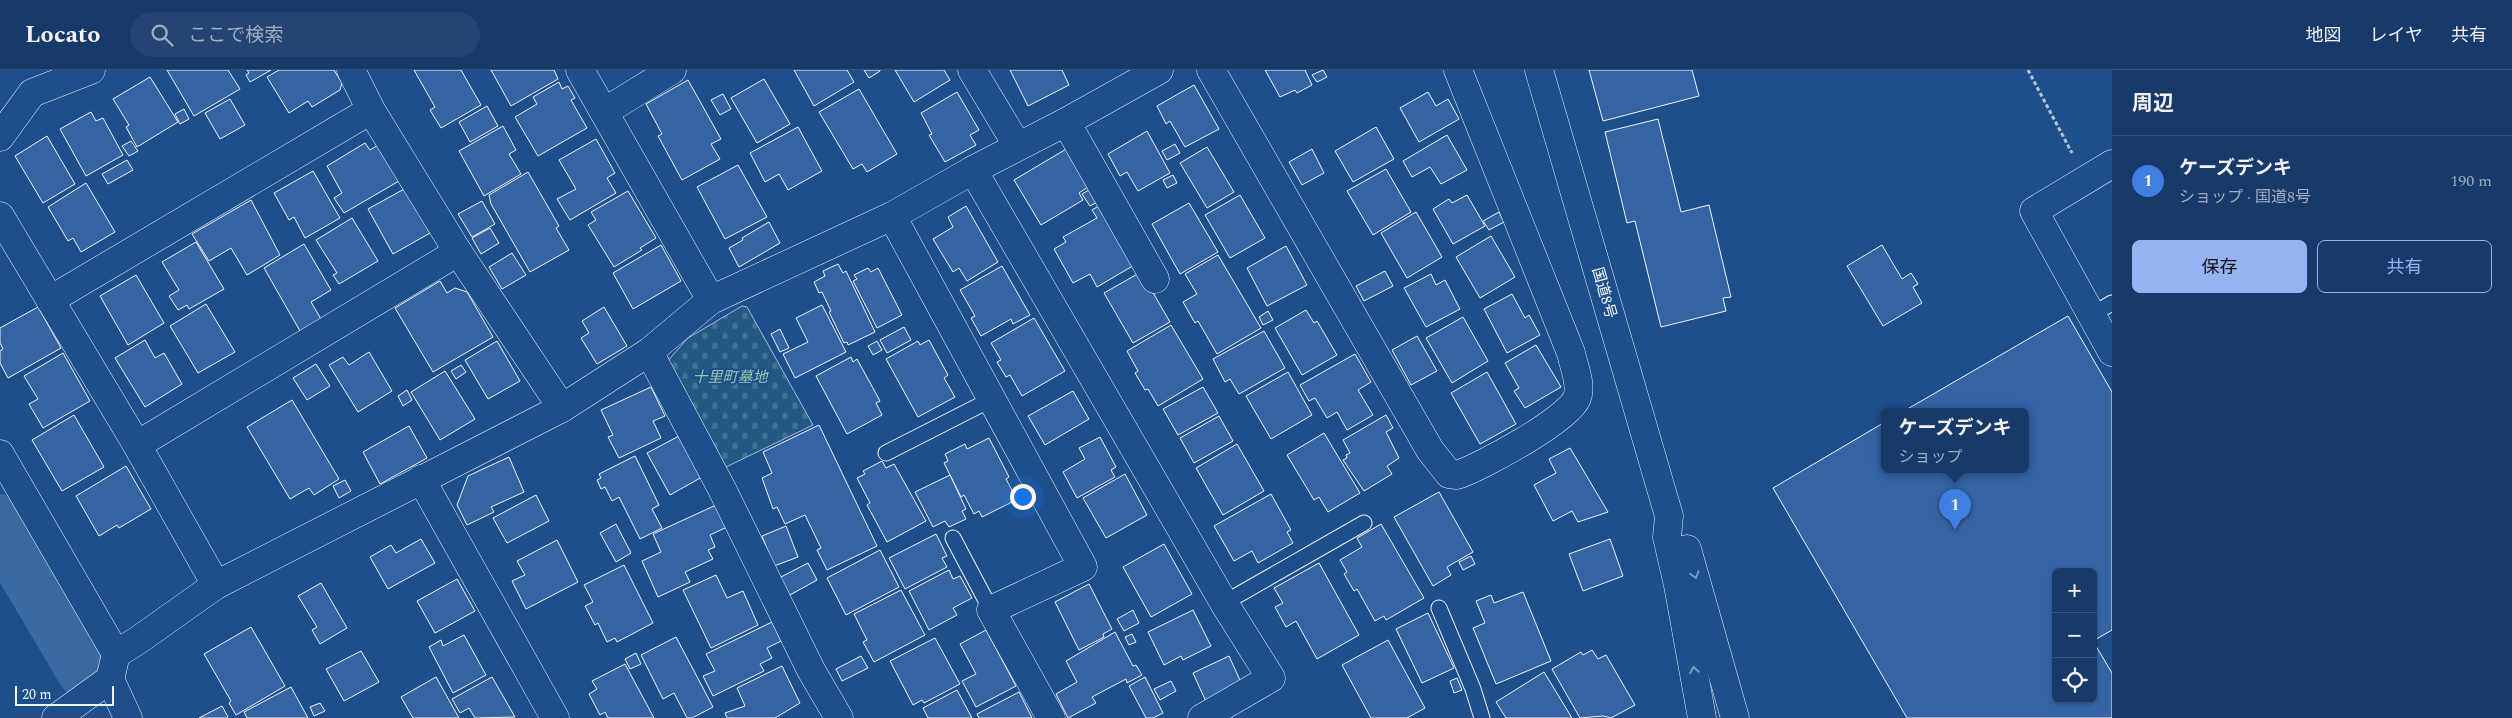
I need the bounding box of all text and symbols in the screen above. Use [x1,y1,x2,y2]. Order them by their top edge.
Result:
search box [130,12,480,57]
text: Locato [25,17,100,53]
icon: search [148,21,176,49]
text: ここで検索 [188,21,283,50]
text: 地図 [2306,22,2342,49]
text: レイヤ [2370,22,2423,49]
text: 共有 [2451,22,2487,49]
text: 周辺 [2132,88,2174,120]
text: ケーズデンキ [2179,154,2292,183]
text: 1 [2144,169,2152,193]
text: 190 m [2450,169,2492,193]
text: ショップ · 国道8号 [2179,185,2311,209]
button: 保存 [2132,240,2307,293]
button: 共有 [2317,240,2492,293]
street label: 国道8号 [1586,265,1622,321]
park label: 十里町墓地 [692,366,769,389]
popup [1881,408,2029,473]
text: ケーズデンキ [1898,414,2012,443]
text: ショップ [1898,445,1962,469]
your location [1010,484,1036,510]
pin: 1 [1939,489,1971,530]
map controls [2052,568,2097,703]
button: + [2052,568,2097,613]
one-way arrow [1689,571,1700,580]
button: − [2052,613,2097,658]
button: locate [2052,658,2097,703]
one-way arrow [1689,666,1699,674]
scale bar [15,683,114,706]
text: 20 m [22,684,52,705]

